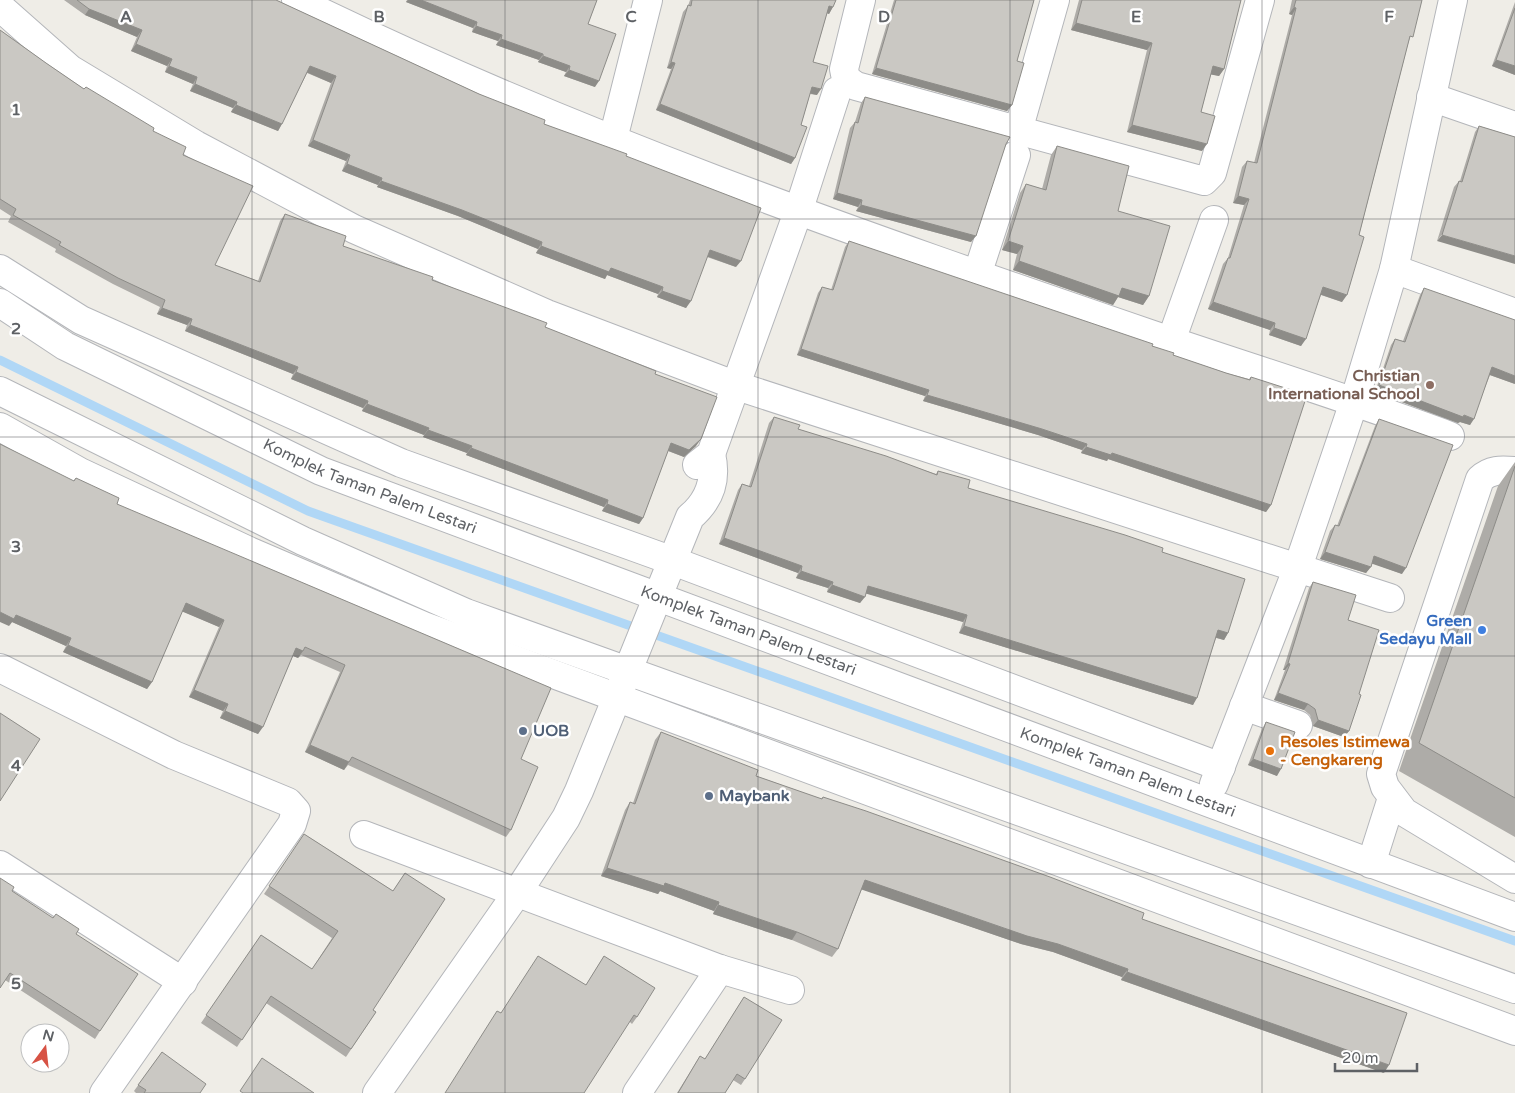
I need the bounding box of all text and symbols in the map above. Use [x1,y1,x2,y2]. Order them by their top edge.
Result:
text: A [120,7,132,27]
text: B [373,7,385,27]
text: C [625,7,637,27]
text: D [878,7,890,27]
text: E [1131,7,1141,27]
text: F [1384,7,1394,27]
text: 1 [11,100,21,120]
text: 2 [11,319,21,339]
place label: Christian International School [1268,366,1420,404]
marker: Christian International School [1424,379,1436,391]
street label: Komplek Taman Palem Lestari [260,434,480,538]
text: 3 [11,537,21,557]
street label: Komplek Taman Palem Lestari [638,581,859,680]
place label: Green Sedayu Mall [1379,611,1472,649]
marker: Green Sedayu Mall [1476,624,1488,636]
place label: UOB [533,721,569,741]
street label: Komplek Taman Palem Lestari [1017,723,1238,822]
marker: UOB [517,725,529,737]
place label: Resoles Istimewa - Cengkareng [1280,732,1410,770]
marker: Resoles Istimewa - Cengkareng [1264,745,1276,757]
text: 4 [11,756,21,776]
place label: Maybank [719,786,790,806]
marker: Maybank [703,790,715,802]
text: 5 [11,974,21,994]
north arrow [20,1023,70,1073]
text: N [41,1026,56,1046]
scale bar [1335,1040,1418,1072]
text: 20 m [1342,1049,1379,1067]

